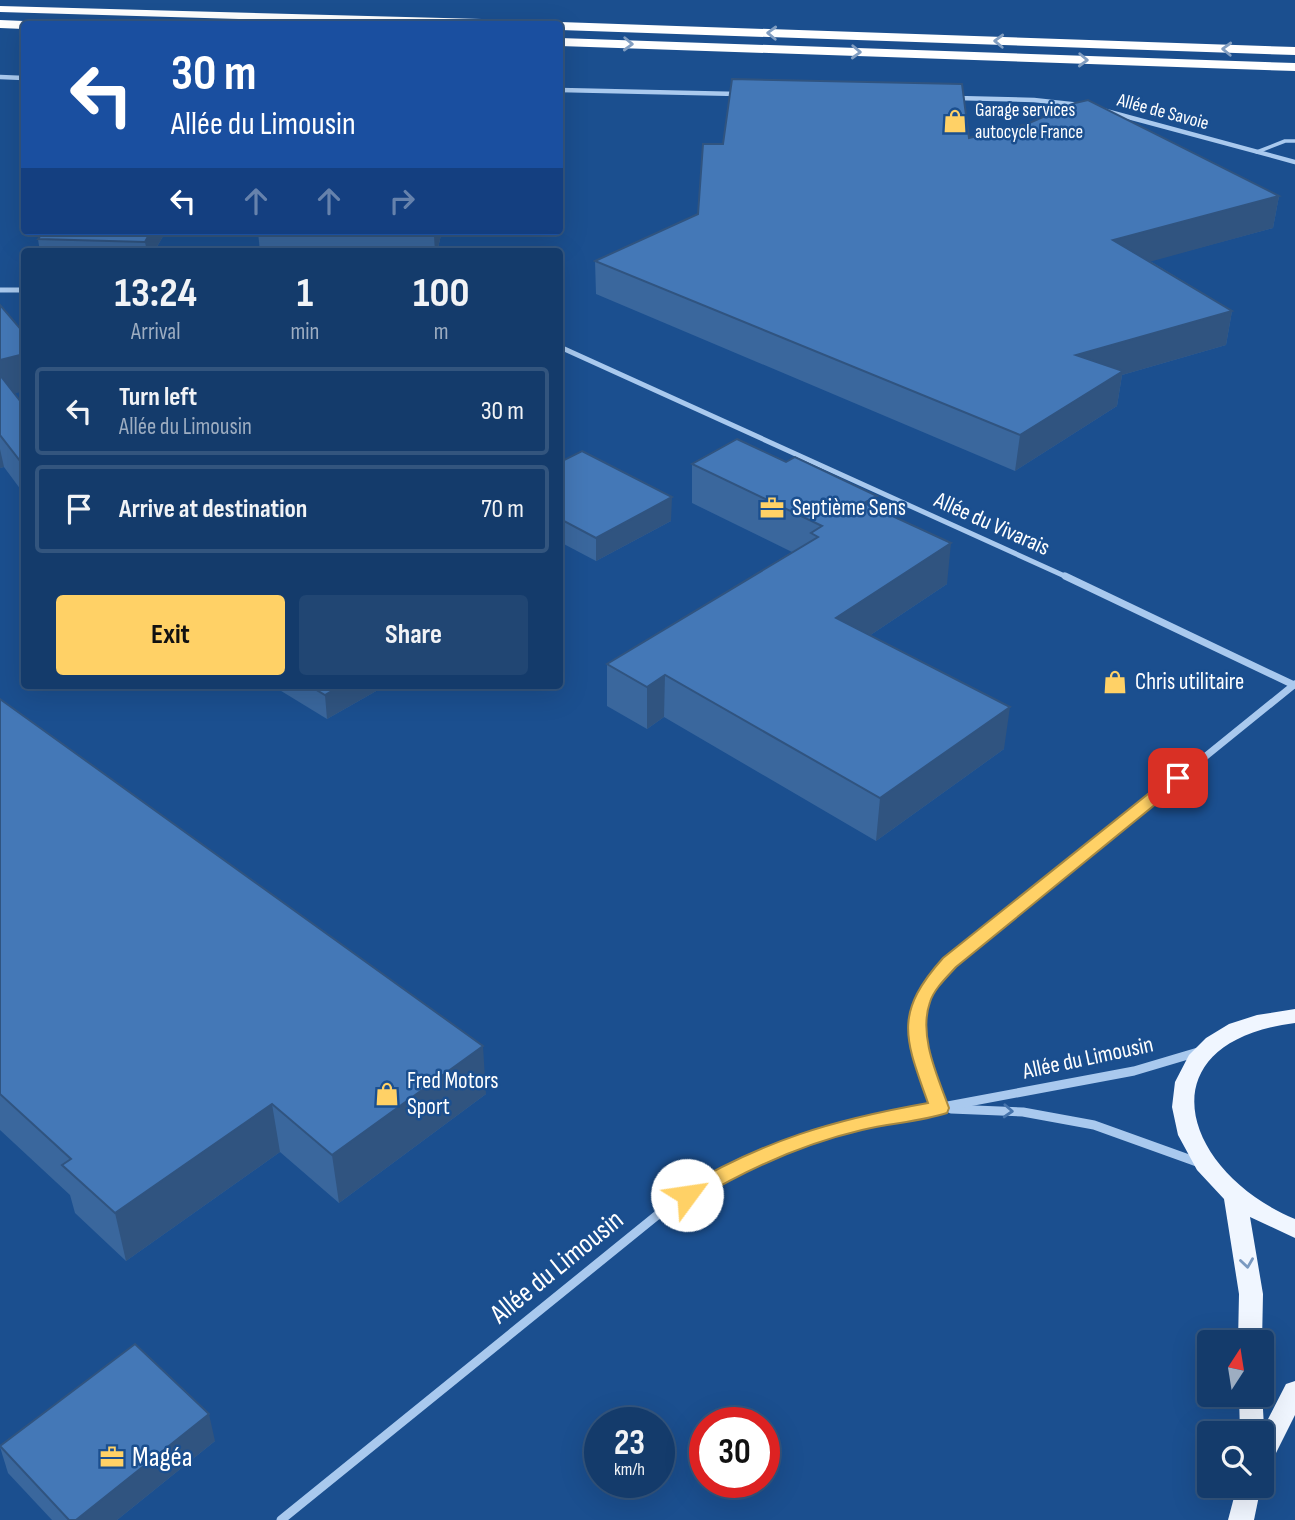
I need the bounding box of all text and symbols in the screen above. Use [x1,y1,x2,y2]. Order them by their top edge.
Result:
one-way arrow [766,26,777,41]
one-way arrow [994,33,1005,48]
one-way arrow [623,37,634,52]
one-way arrow [1221,41,1232,56]
text: 30 m [171,45,256,104]
one-way arrow [850,45,861,60]
icon: left [56,49,147,140]
one-way arrow [1078,52,1089,68]
street label: Allée de Savoie [1114,88,1211,135]
place label: Garage services autocycle France [975,99,1083,144]
text: Allée du Limousin [171,105,356,144]
shop icon: Garage services autocycle France [941,107,969,135]
icon: left [164,182,202,220]
icon: ahead [237,182,275,220]
icon: ahead [310,182,348,220]
icon: right [383,182,421,220]
text: 13:24 [115,268,197,319]
text: 1 [297,268,313,319]
text: 100 [413,268,469,319]
text: Arrival [131,318,180,346]
text: min [291,318,319,346]
text: m [434,318,449,346]
text: Turn left [119,382,197,413]
icon: left [60,392,98,430]
text: 30 m [481,396,524,427]
text: Allée du Limousin [119,413,252,441]
street label: Allée du Vivarais [929,486,1054,562]
icon: arrive [60,490,98,528]
text: Arrive at destination [119,494,307,525]
text: 70 m [481,494,524,525]
office icon: Septième Sens [758,494,786,522]
place label: Septième Sens [792,494,906,522]
button: Exit [56,595,285,675]
button: Share [299,595,528,675]
shop icon: Chris utilitaire [1101,668,1129,696]
place label: Chris utilitaire [1135,668,1244,696]
pin [1148,748,1208,808]
icon: arrive [1159,759,1197,797]
street label: Allée du Limousin [1019,1030,1156,1086]
place label: Fred Motors Sport [407,1067,499,1121]
shop icon: Fred Motors Sport [373,1080,401,1108]
one-way arrow [1003,1104,1014,1119]
position arrow [650,1158,724,1232]
street label: Allée du Limousin [483,1203,630,1331]
one-way arrow [1239,1257,1254,1269]
north arrow [1197,1330,1274,1407]
map controls [1197,1330,1274,1498]
speed limit sign: 30 [689,1407,780,1498]
button: search [1197,1421,1274,1498]
text: 23 [614,1422,645,1465]
place label: Magéa [132,1441,193,1474]
office icon: Magéa [98,1443,126,1471]
text: km/h [614,1459,645,1480]

